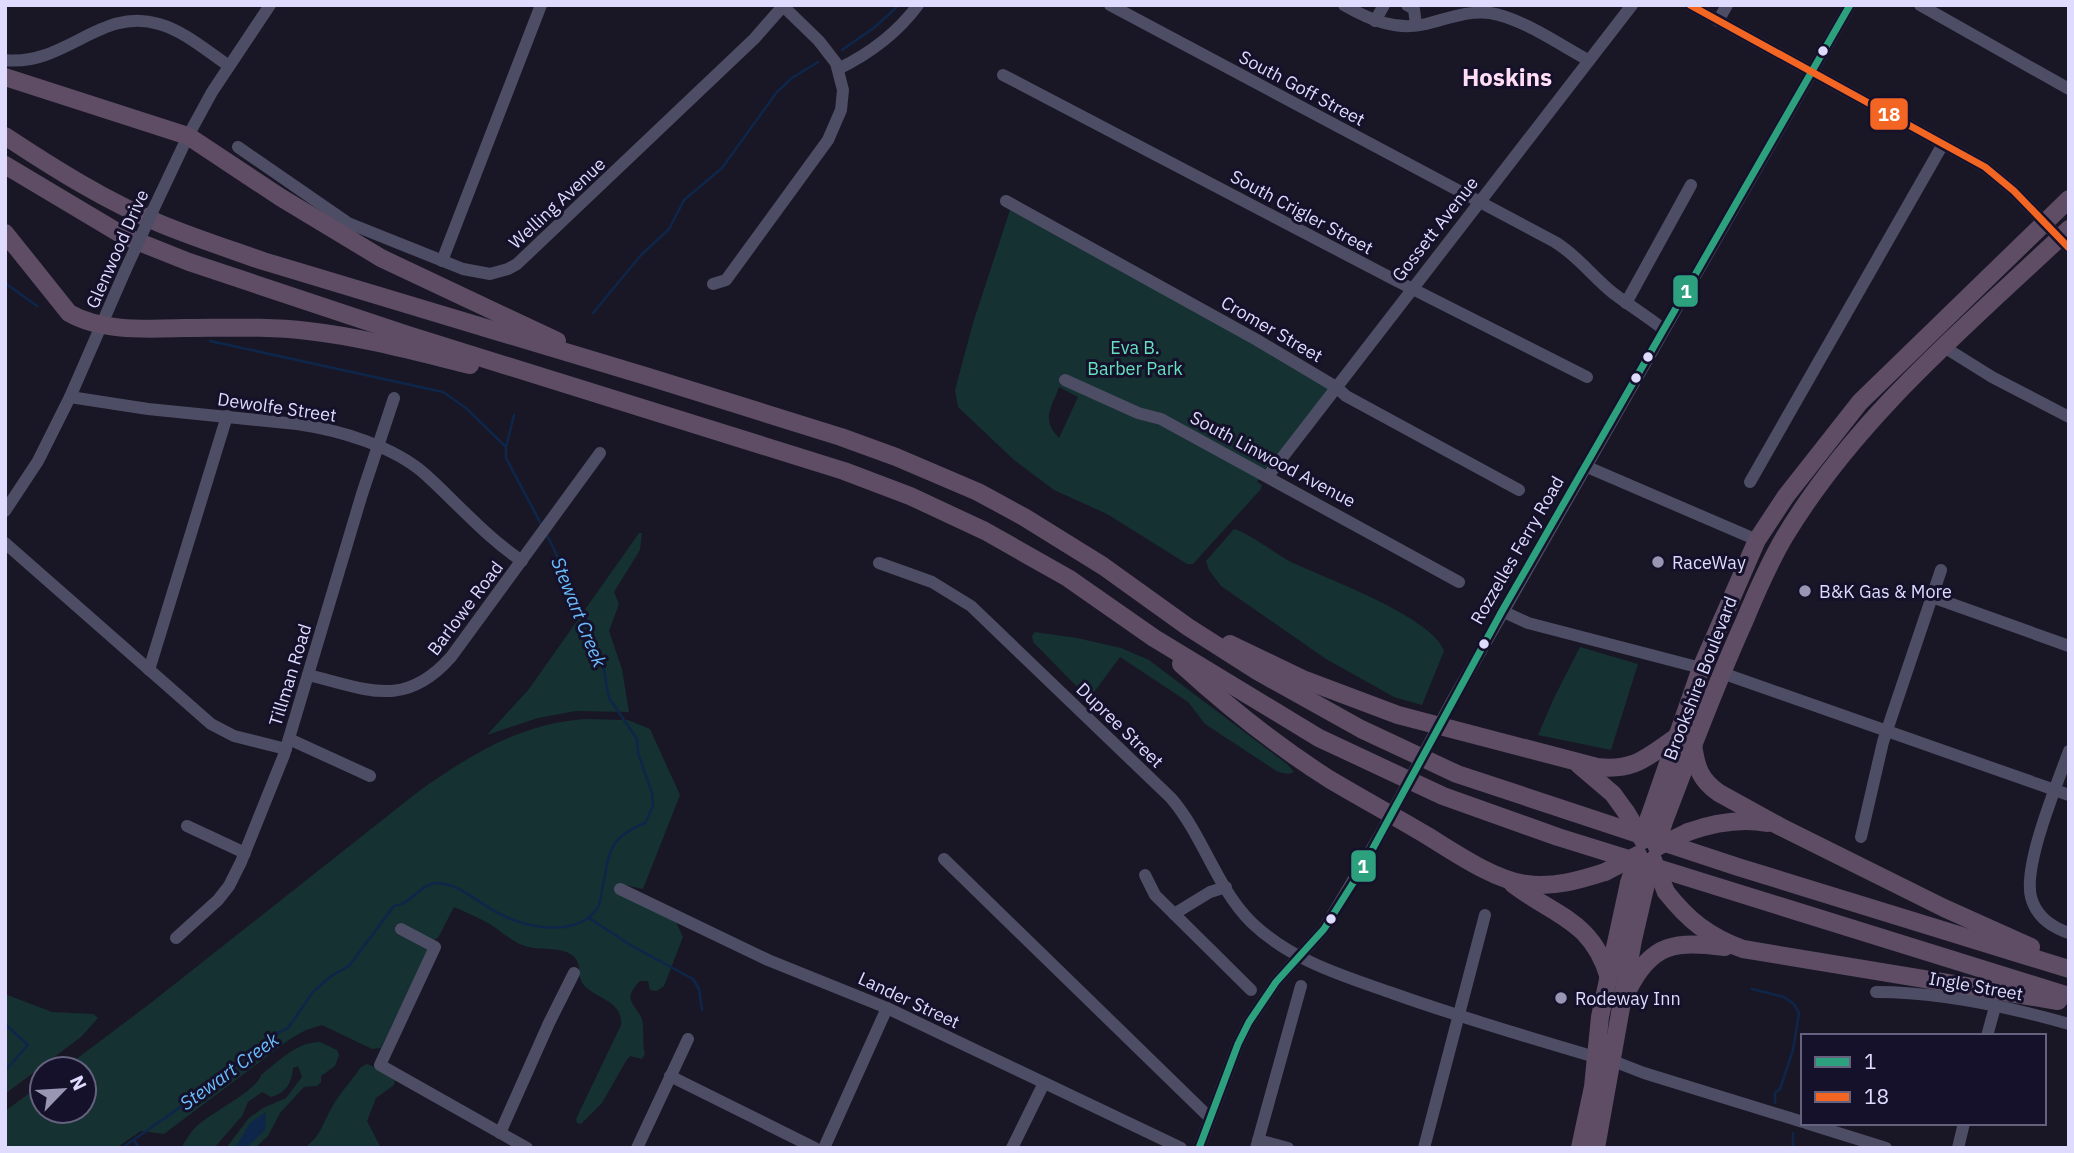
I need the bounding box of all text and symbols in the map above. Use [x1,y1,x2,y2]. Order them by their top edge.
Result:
unlabelled marker [1816,44,1830,58]
street label: South Goff Street [1235,45,1369,131]
district label: Hoskins [1462,61,1552,93]
line badge: 18 [1869,97,1909,131]
text: 18 [1878,102,1900,126]
street label: Welling Avenue [504,152,610,254]
street label: South Crigler Street [1227,165,1377,259]
street label: Gossett Avenue [1387,172,1483,286]
street label: Glenwood Drive [81,186,154,312]
line badge: 1 [1672,274,1699,308]
text: 1 [1680,279,1692,303]
street label: Cromer Street [1217,291,1327,367]
park label: Eva B. Barber Park [1087,336,1183,380]
unlabelled marker [1641,350,1655,364]
unlabelled marker [1629,371,1643,385]
street label: Dewolfe Street [216,387,338,427]
street label: South Linwood Avenue [1186,406,1360,512]
street label: Rozzelles Ferry Road [1465,472,1569,628]
place label: RaceWay [1672,551,1746,574]
water label: Stewart Creek [546,553,612,672]
marker: RaceWay [1650,554,1666,570]
street label: Barlowe Road [422,556,508,660]
place label: B&K Gas & More [1819,580,1952,603]
marker: B&K Gas & More [1797,583,1813,599]
street label: Brookshire Boulevard [1658,593,1742,763]
street label: Tillman Road [264,621,316,729]
unlabelled marker [1477,637,1491,651]
street label: Dupree Street [1071,678,1169,772]
line badge: 1 [1350,849,1377,883]
text: 1 [1357,854,1369,878]
unlabelled marker [1324,912,1338,926]
street label: Lander Street [855,966,963,1034]
street label: Ingle Street [1927,966,2025,1006]
place label: Rodeway Inn [1575,987,1681,1010]
marker: Rodeway Inn [1553,990,1569,1006]
water label: Stewart Creek [175,1026,284,1115]
legend [1801,1034,2046,1125]
text: 1 [1864,1047,1877,1075]
north arrow [28,1055,98,1125]
text: N [65,1072,92,1094]
text: 18 [1864,1082,1889,1110]

